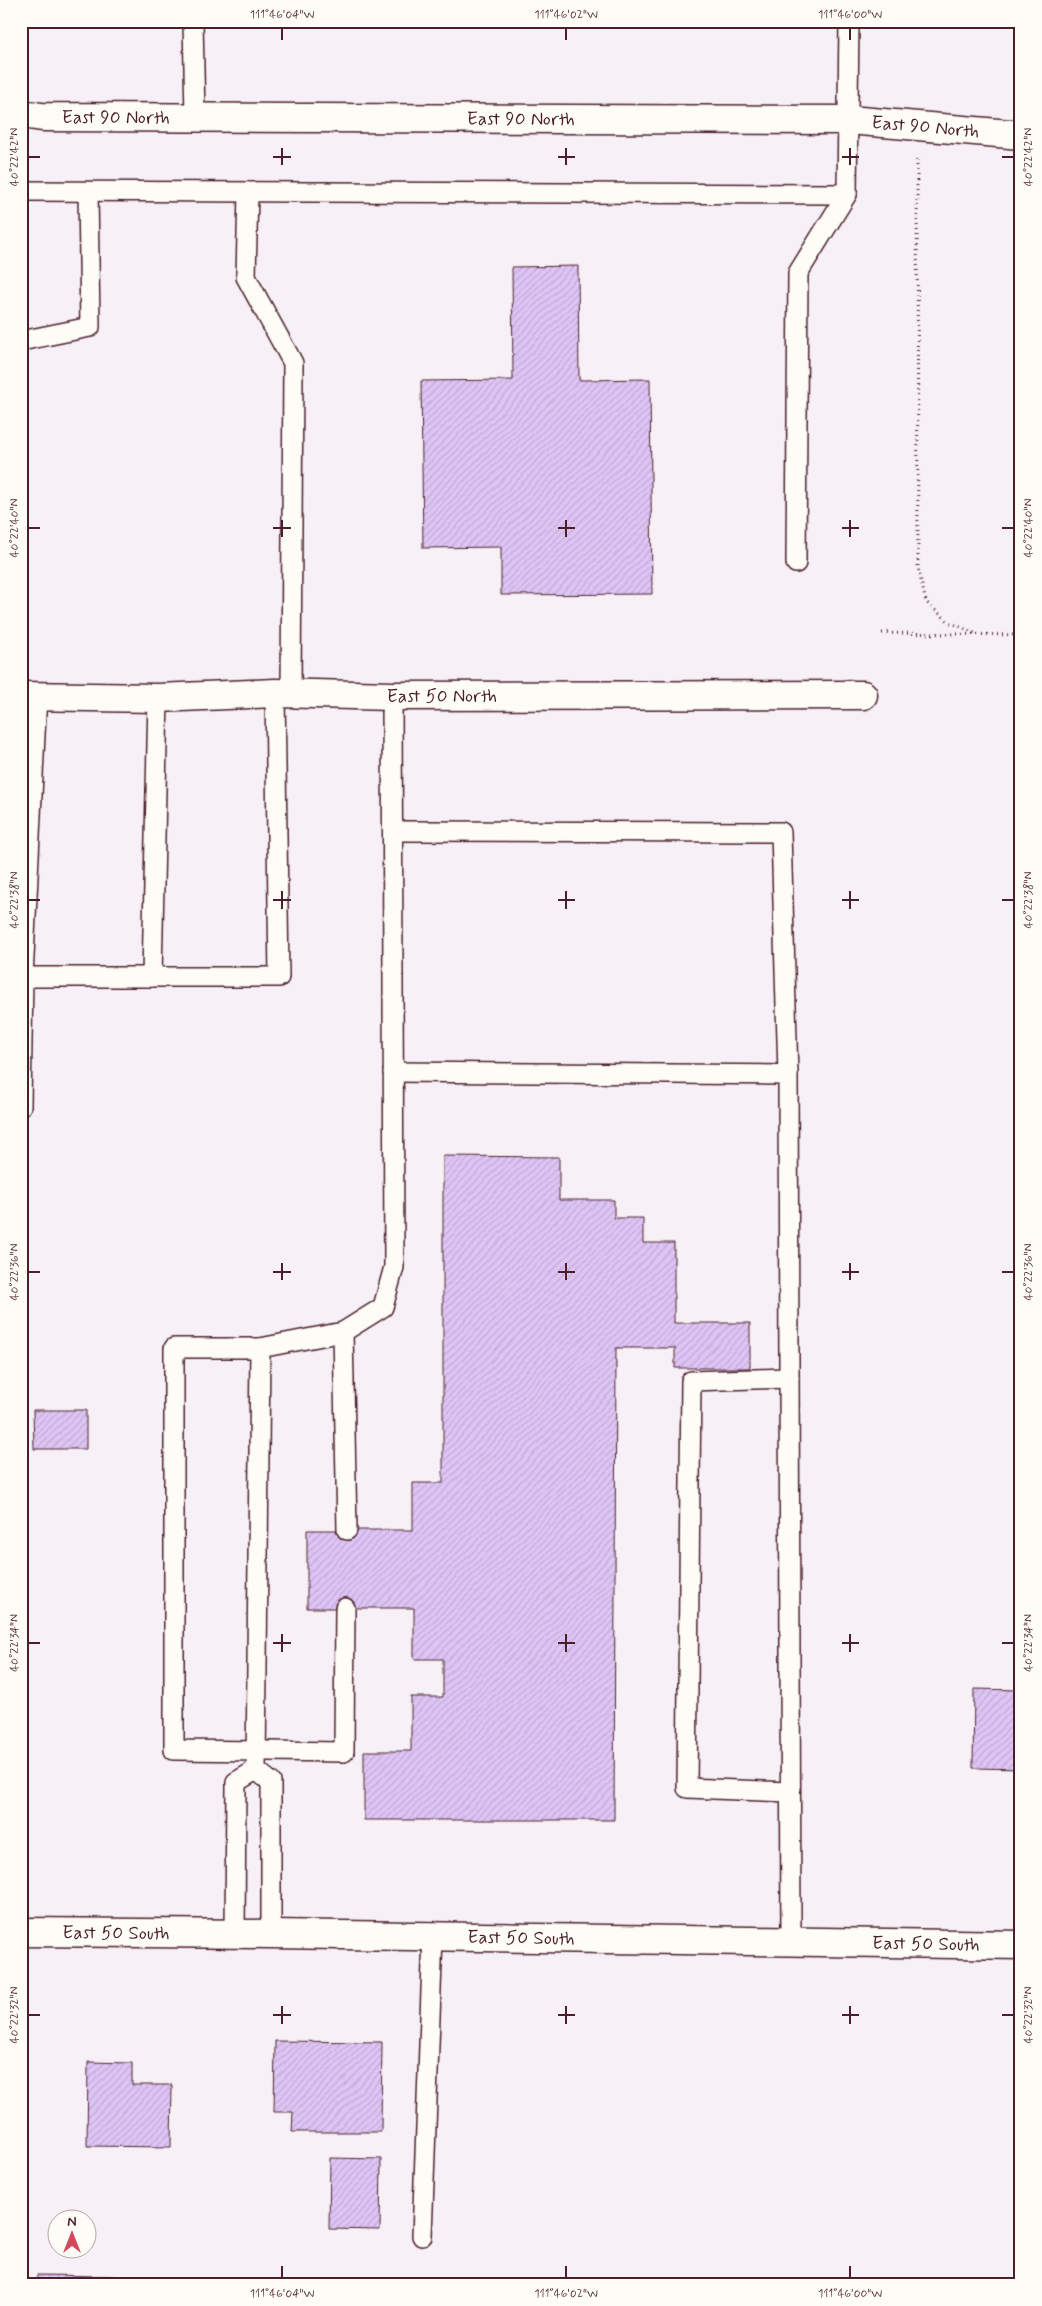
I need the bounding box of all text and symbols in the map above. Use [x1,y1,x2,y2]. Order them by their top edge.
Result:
text: 111°46'04"W [250,7,314,23]
text: 111°46'02"W [534,7,598,23]
text: 111°46'00"W [818,7,882,23]
street label: East 90 North [62,105,170,130]
street label: East 90 North [467,106,575,131]
street label: East 90 North [871,110,980,144]
text: 40°22'42"N [7,128,23,186]
text: 40°22'42"N [1021,128,1037,186]
text: 40°22'40"N [7,499,23,557]
text: 40°22'40"N [1021,499,1037,557]
street label: East 50 North [387,683,497,709]
text: 40°22'38"N [7,871,23,929]
text: 40°22'38"N [1021,871,1037,929]
text: 40°22'36"N [7,1243,23,1301]
text: 40°22'36"N [1021,1243,1037,1301]
text: 40°22'34"N [7,1614,23,1672]
text: 40°22'34"N [1021,1614,1037,1672]
street label: East 50 South [62,1920,170,1946]
street label: East 50 South [467,1924,575,1951]
street label: East 50 South [872,1930,980,1957]
text: 40°22'32"N [7,1987,23,2043]
text: 40°22'32"N [1021,1987,1037,2043]
north arrow [48,2208,98,2258]
text: N [67,2213,77,2231]
text: 111°46'04"W [250,2286,314,2302]
text: 111°46'02"W [534,2286,598,2302]
text: 111°46'00"W [818,2286,882,2302]

